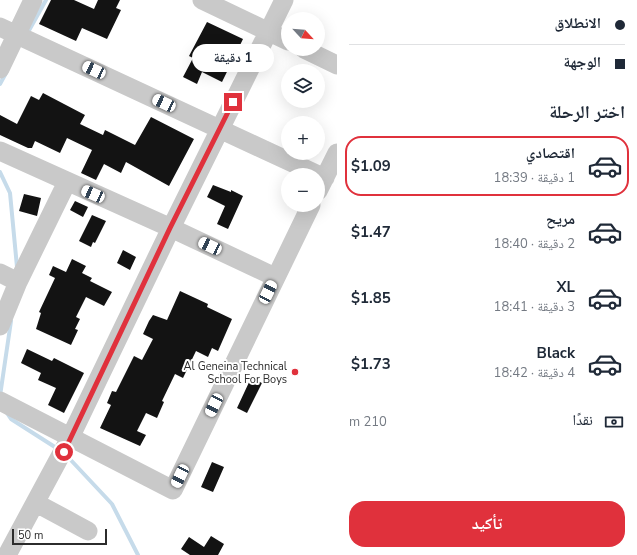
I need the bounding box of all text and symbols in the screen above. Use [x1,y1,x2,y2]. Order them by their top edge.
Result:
north arrow [281,12,325,56]
map controls [281,12,325,212]
text: الانطلاق [555,13,601,33]
callout: 1 دقيقة [192,44,274,72]
text: 1 دقيقة [214,49,252,67]
text: الوجهة [563,52,601,72]
car [81,59,107,81]
button: layers [281,64,325,108]
car [151,92,177,114]
route end [224,93,242,111]
text: اختر الرحلة [549,100,625,124]
button: + [281,116,325,160]
text: اقتصادي [526,143,575,163]
icon: car [587,148,623,184]
text: $1.09 [351,156,391,176]
button: − [281,168,325,212]
text: 1 دقيقة · 18:39 [494,169,575,187]
car [80,184,106,204]
text: مريح [546,209,575,229]
icon: car [587,214,623,250]
text: $1.47 [351,222,391,242]
car [197,235,223,257]
text: 2 دقيقة · 18:40 [494,235,575,253]
text: XL [556,277,575,297]
car [257,279,279,305]
icon: car [587,280,623,316]
text: $1.85 [351,288,391,308]
text: 3 دقيقة · 18:41 [494,298,575,316]
text: Black [537,343,575,363]
icon: car [587,346,623,382]
text: $1.73 [351,354,391,374]
place label: Al Geneina Technical School For Boys [184,359,288,387]
text: 4 دقيقة · 18:42 [494,364,575,382]
marker: Al Geneina Technical School For Boys [290,367,300,377]
car [203,392,225,418]
text: نقدًا [572,410,593,430]
icon: cash [603,411,625,433]
text: 210 m [349,413,387,431]
route start [55,443,73,461]
car [169,463,191,489]
button: تأكيد [349,501,625,547]
scale bar [12,527,107,546]
text: 50 m [18,528,43,543]

